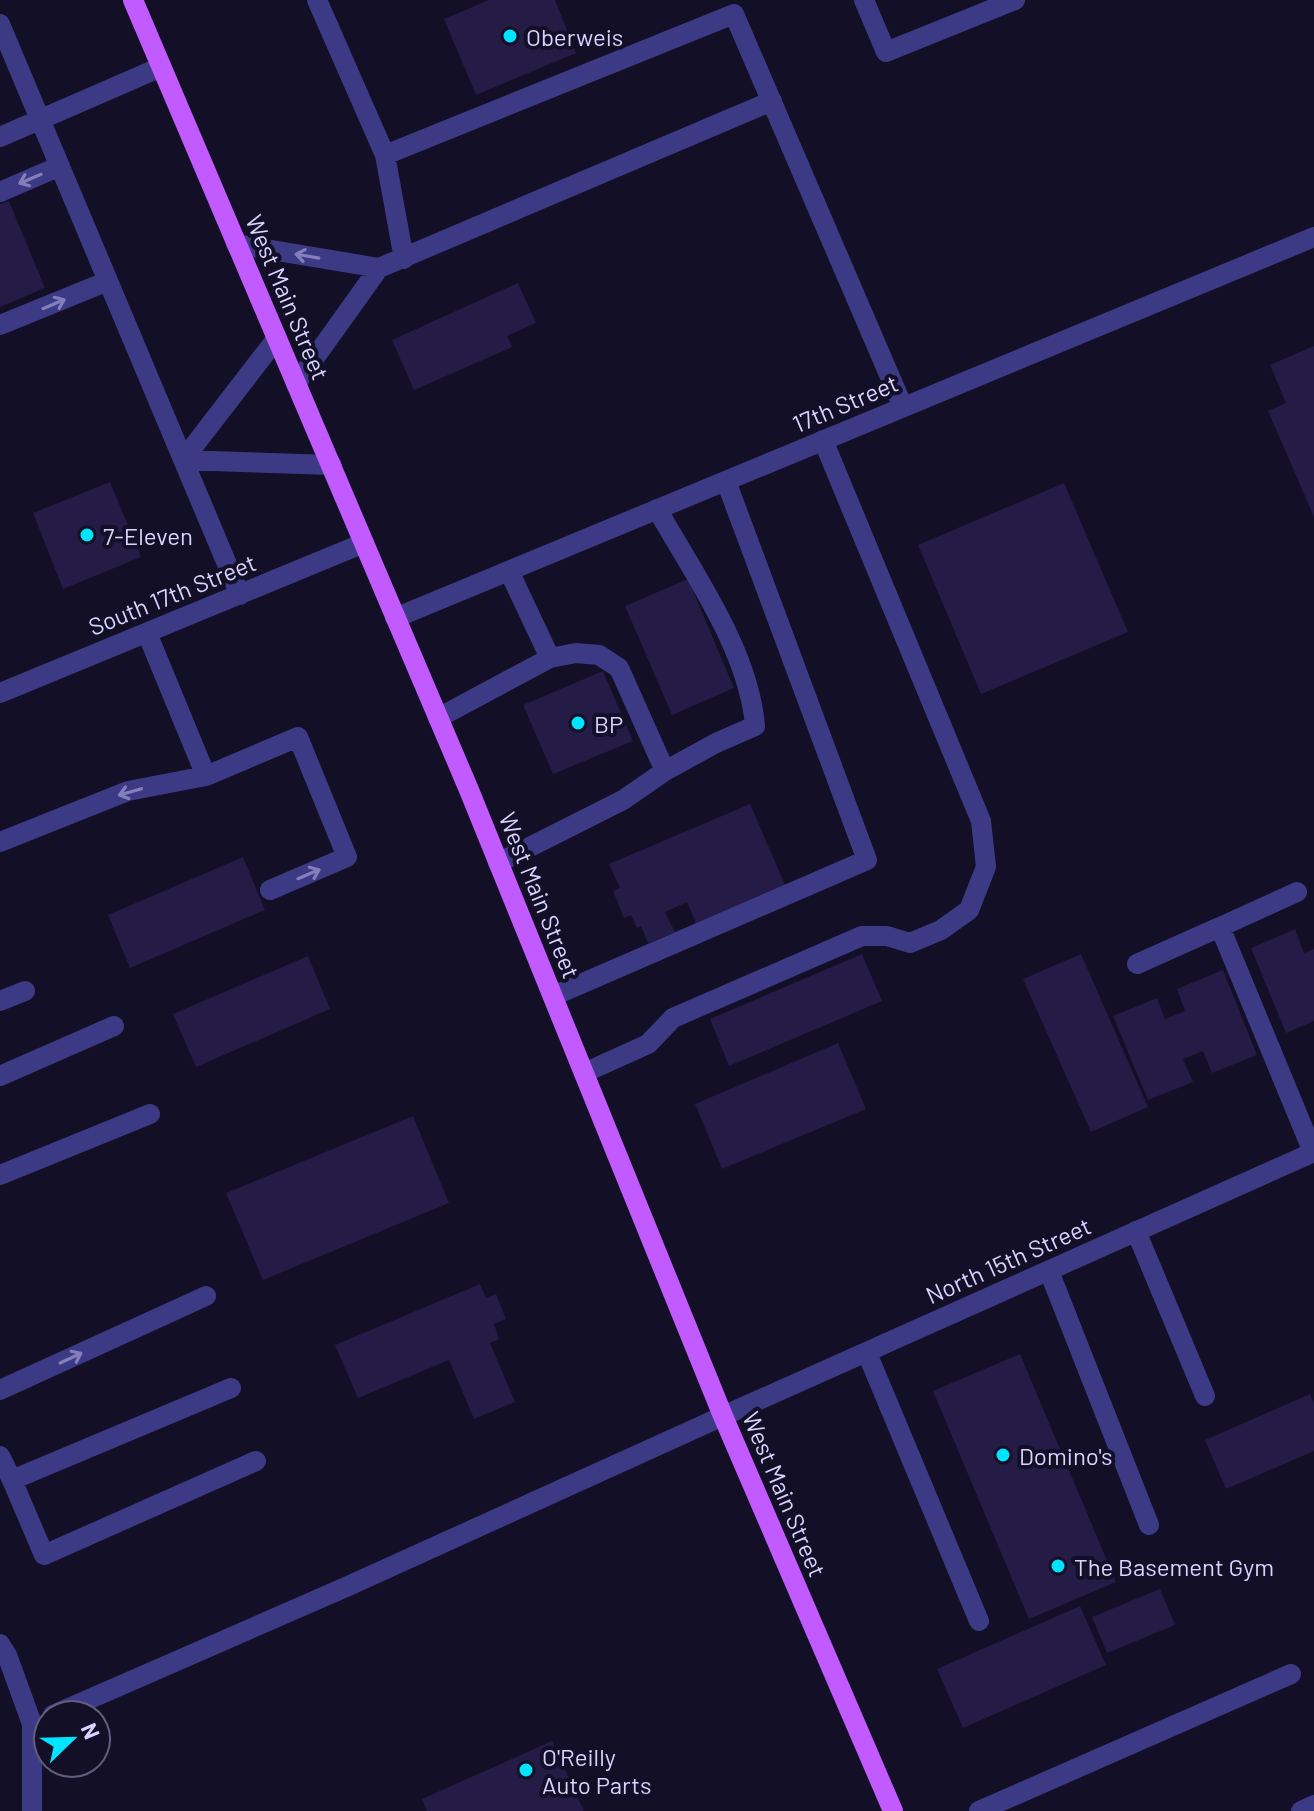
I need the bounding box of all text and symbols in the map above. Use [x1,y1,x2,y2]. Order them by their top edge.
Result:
place label: Oberweis [526,22,623,51]
marker: Oberweis [501,27,519,45]
one-way arrow [18,173,43,188]
street label: West Main Street [240,210,336,384]
one-way arrow [295,248,321,263]
one-way arrow [41,295,66,310]
street label: 17th Street [788,368,902,438]
place label: 7-Eleven [103,521,193,550]
marker: 7-Eleven [78,526,96,544]
street label: South 17th Street [84,547,260,641]
place label: BP [594,709,623,738]
marker: BP [569,714,587,732]
one-way arrow [117,785,143,800]
street label: West Main Street [494,808,586,982]
one-way arrow [296,865,320,880]
street label: North 15th Street [921,1211,1095,1309]
one-way arrow [59,1350,83,1365]
street label: West Main Street [737,1407,833,1581]
place label: Domino's [1019,1441,1113,1470]
marker: Domino's [994,1446,1012,1464]
place label: The Basement Gym [1074,1552,1274,1581]
marker: The Basement Gym [1049,1557,1067,1575]
north arrow [32,1699,112,1779]
text: N [77,1719,106,1743]
place label: O'Reilly Auto Parts [542,1742,651,1799]
marker: O'Reilly Auto Parts [517,1761,535,1779]

